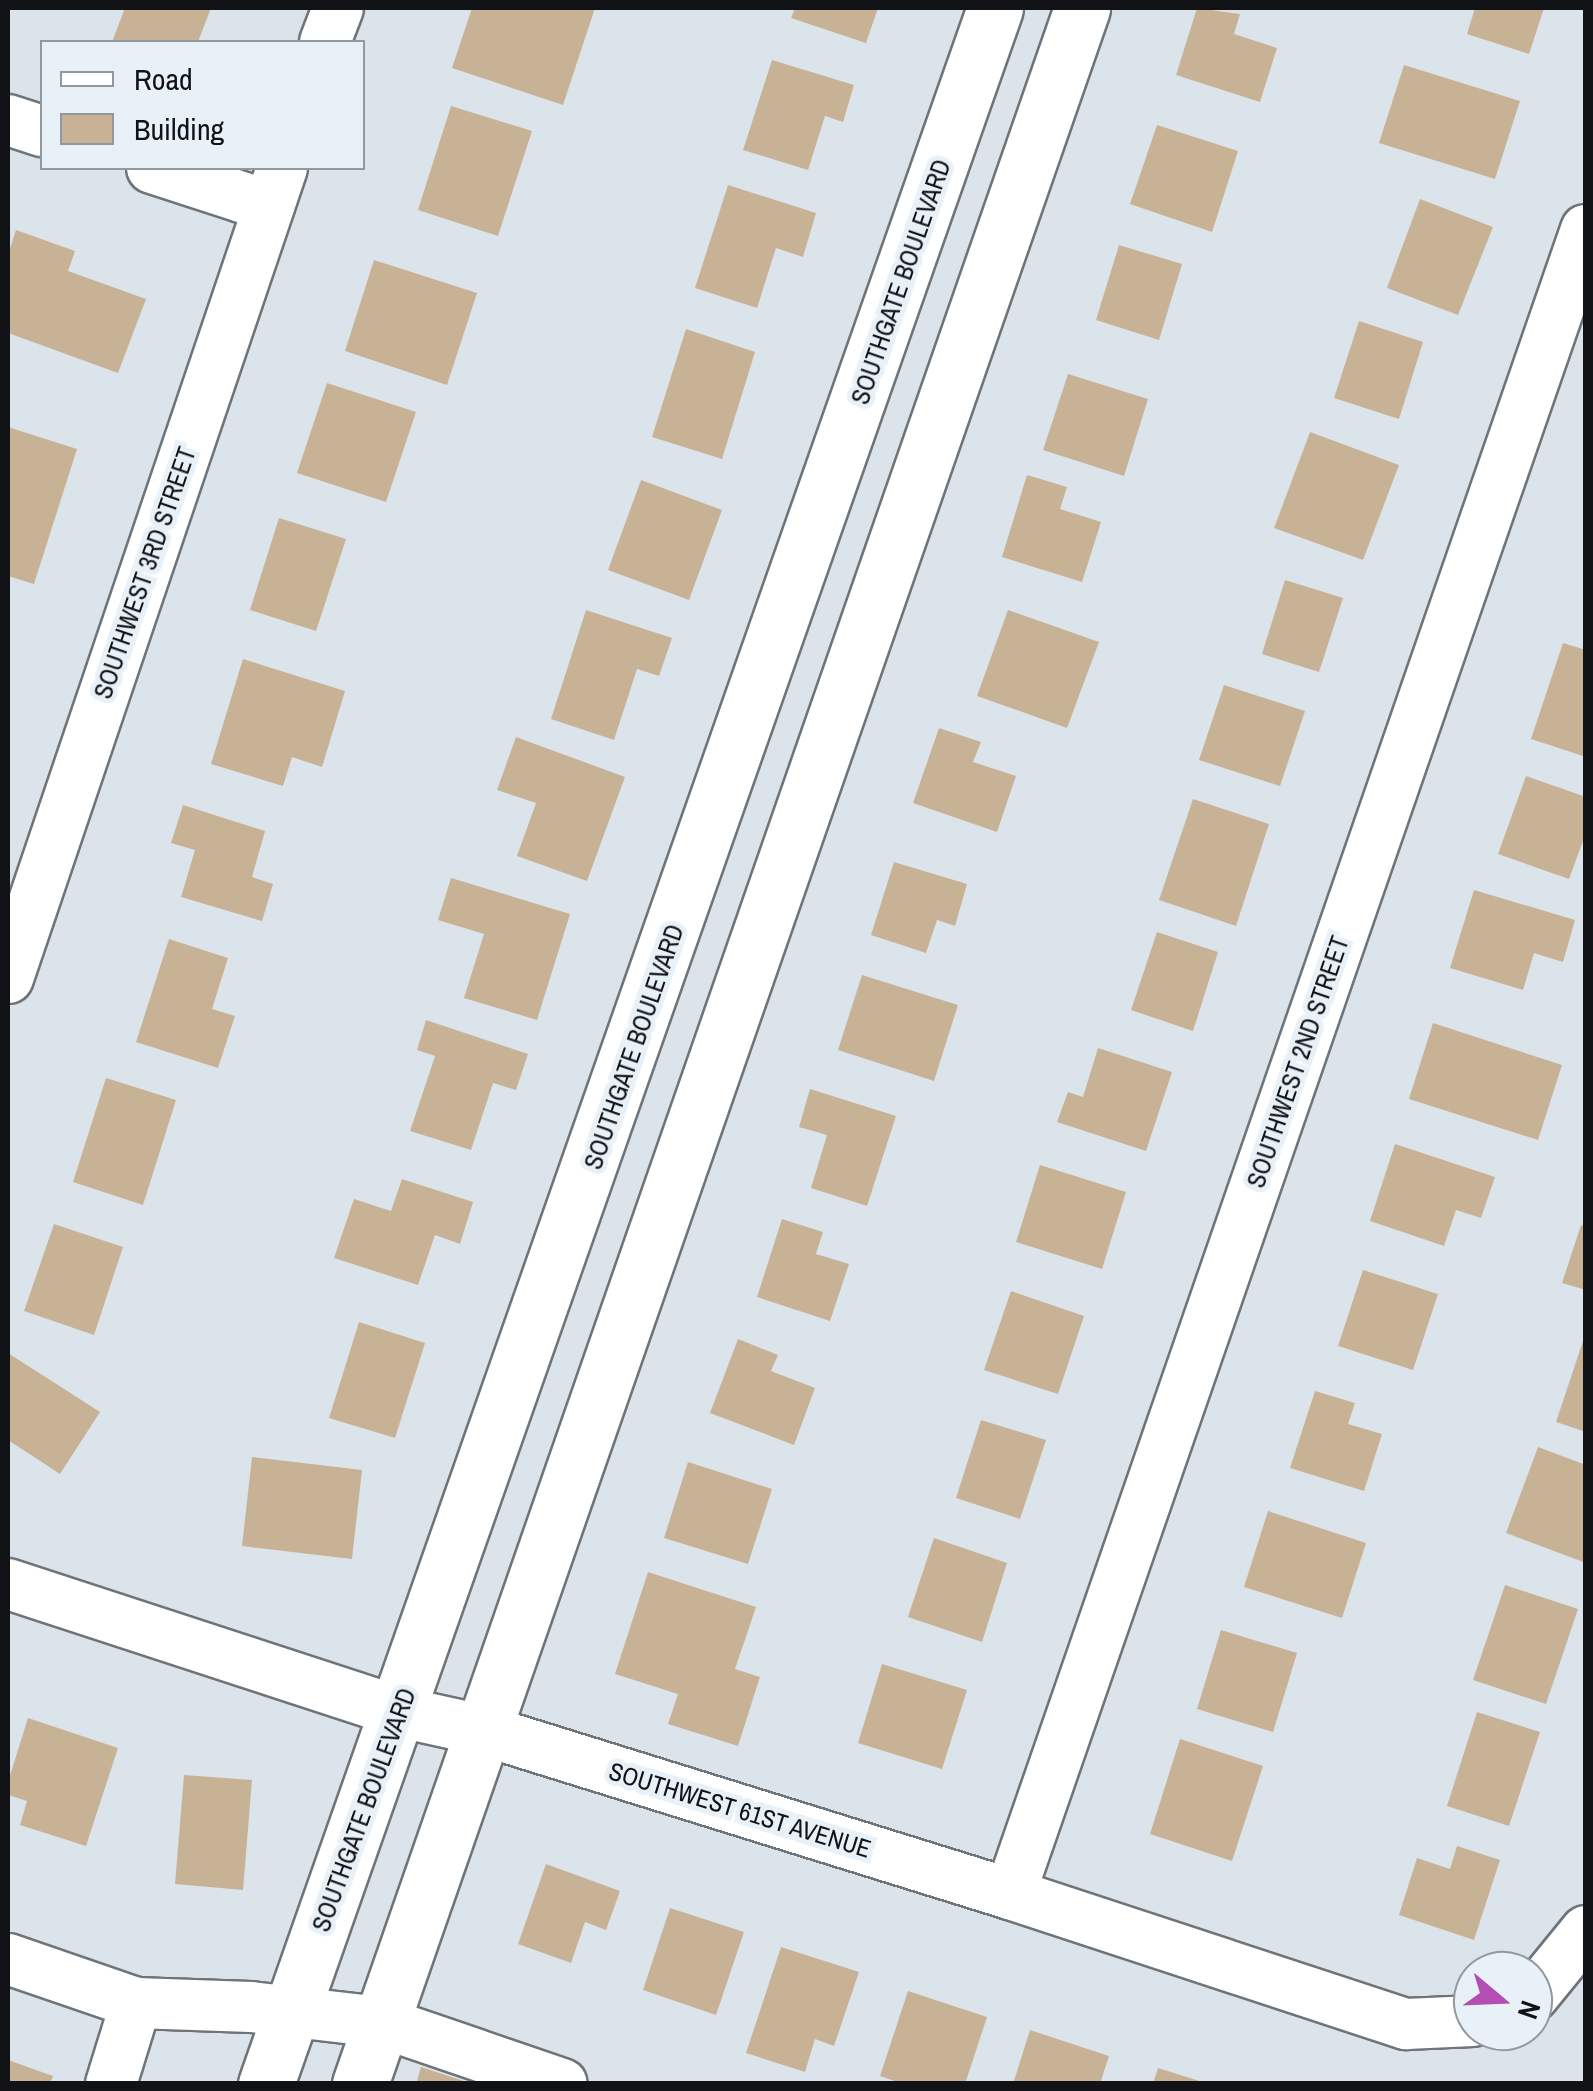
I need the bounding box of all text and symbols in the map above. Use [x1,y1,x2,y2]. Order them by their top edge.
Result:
legend [40,40,365,170]
text: Road [134,59,193,99]
text: Building [134,109,224,149]
street label: SOUTHGATE BOULEVARD [845,156,957,408]
street label: SOUTHWEST 3RD STREET [88,443,202,703]
street label: SOUTHGATE BOULEVARD [578,921,690,1173]
street label: SOUTHWEST 2ND STREET [1241,932,1355,1192]
street label: SOUTHGATE BOULEVARD [306,1684,422,1936]
street label: SOUTHWEST 61ST AVENUE [605,1756,875,1864]
north arrow [1453,1951,1553,2051]
text: N [1509,1996,1550,2024]

